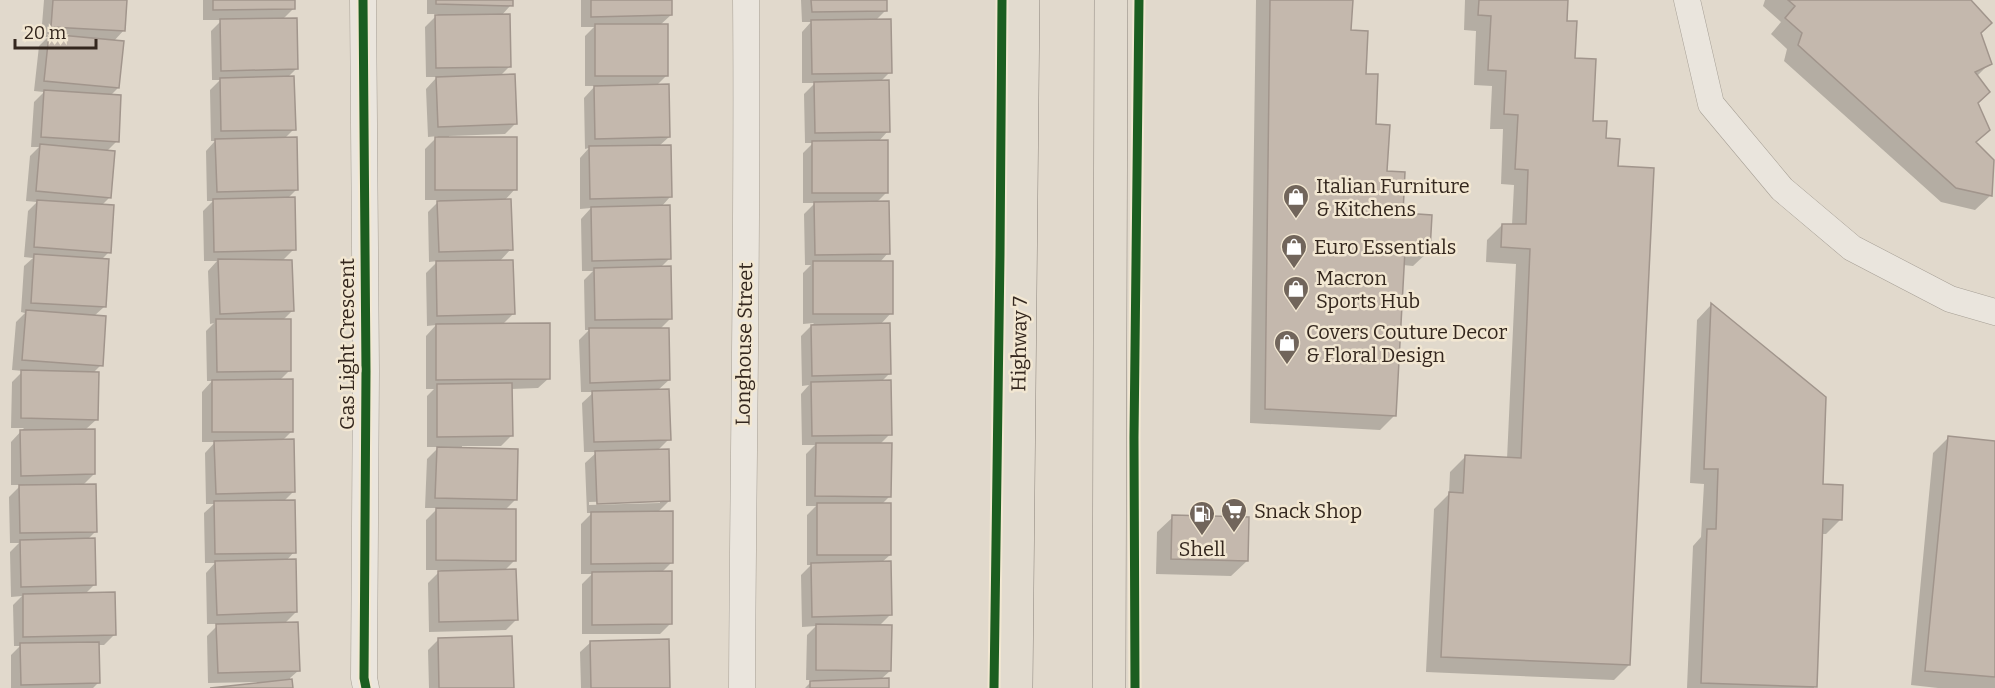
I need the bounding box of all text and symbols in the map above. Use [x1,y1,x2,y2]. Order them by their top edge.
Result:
scale bar [15,12,96,50]
text: 20 m [24,22,66,44]
place label: Italian Furniture & Kitchens [1316,174,1470,221]
shop icon: Italian Furniture & Kitchens [1281,182,1311,220]
shop icon: Euro Essentials [1279,232,1309,270]
place label: Euro Essentials [1314,235,1456,259]
street label: Gas Light Crescent [335,258,359,430]
street label: Longhouse Street [731,262,757,426]
place label: Macron Sports Hub [1316,266,1420,313]
shop icon: Macron Sports Hub [1281,274,1311,312]
street label: Highway 7 [1006,296,1032,392]
place label: Covers Couture Decor & Floral Design [1306,320,1507,367]
shop icon: Covers Couture Decor & Floral Design [1272,328,1302,366]
supermarket icon: Snack Shop [1219,496,1249,534]
fuel station icon: Shell [1187,499,1217,537]
place label: Snack Shop [1254,499,1362,523]
place label: Shell [1179,537,1226,561]

